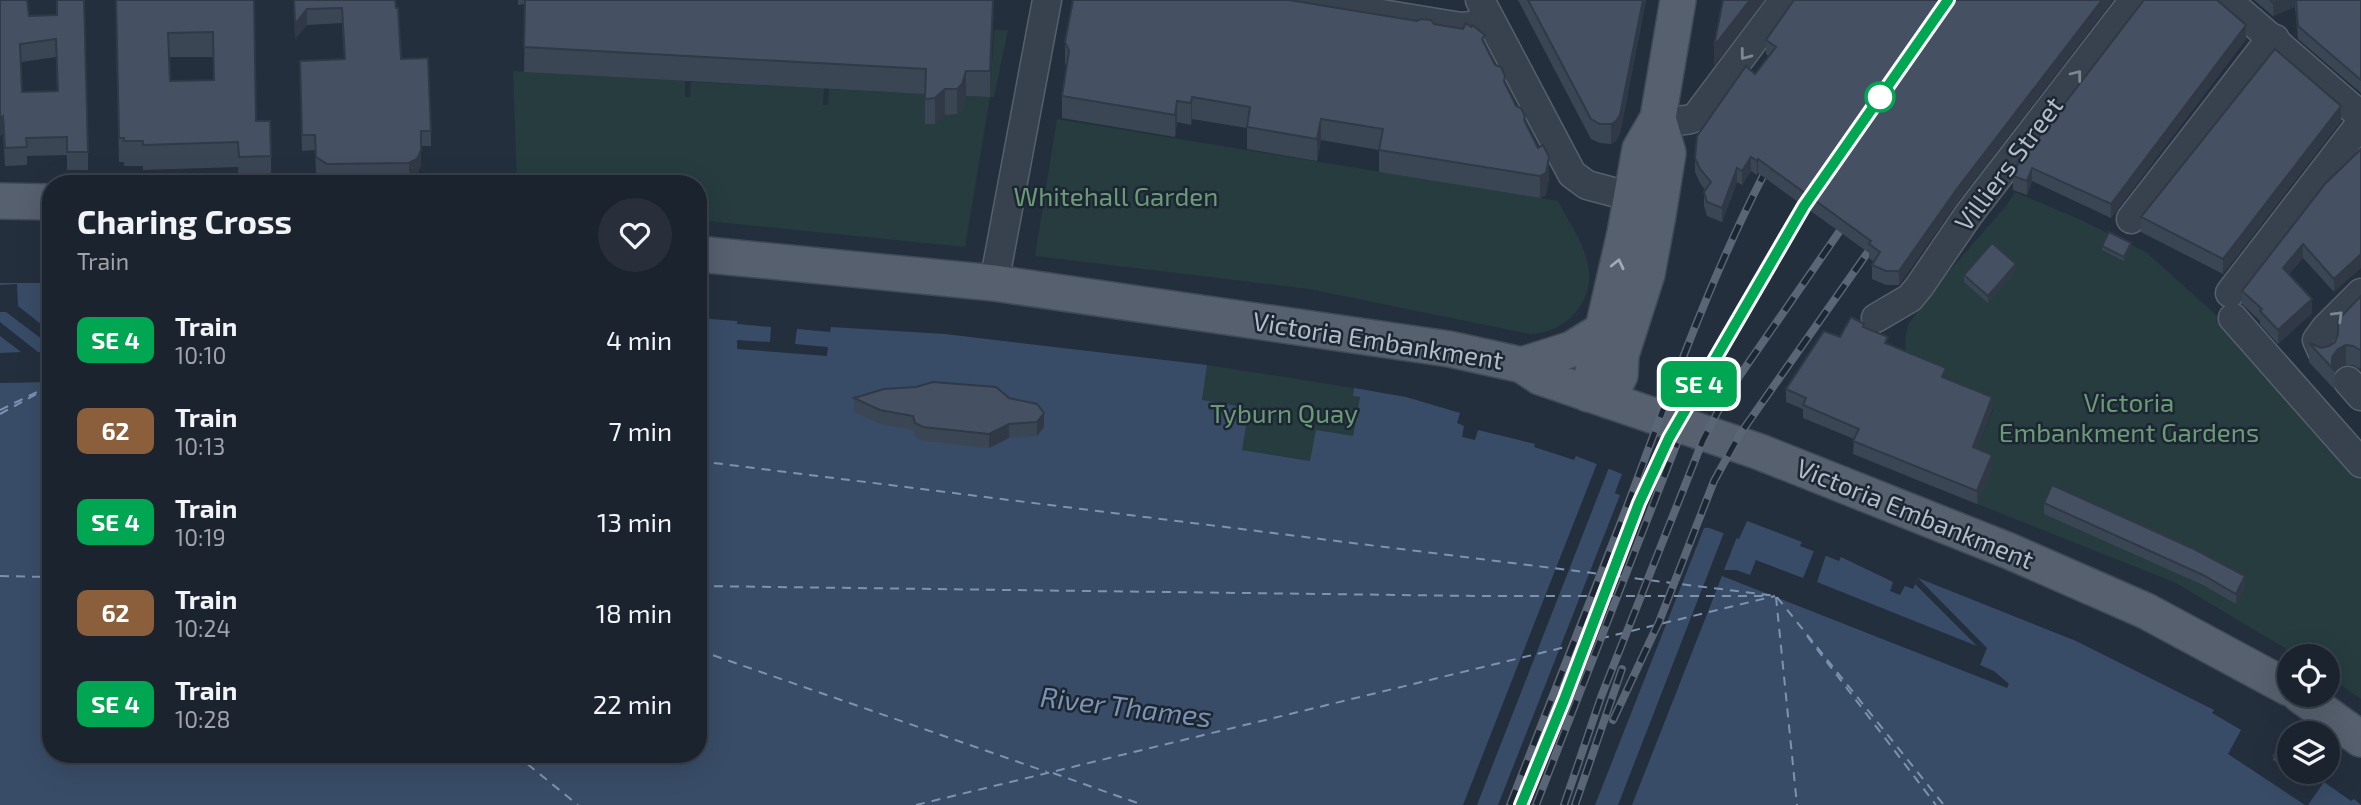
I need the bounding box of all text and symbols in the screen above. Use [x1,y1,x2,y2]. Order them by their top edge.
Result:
one-way arrow [1740,48,1753,60]
one-way arrow [2068,71,2081,83]
unlabelled marker [1865,82,1895,112]
street label: Villiers Street [1947,90,2068,236]
park label: Whitehall Garden [1014,180,1218,211]
button: heart [598,198,672,272]
text: Charing Cross [77,201,292,241]
text: Train [77,247,129,275]
one-way arrow [1609,258,1624,270]
street label: Victoria Embankment [1251,304,1506,375]
text: Train [175,310,237,341]
one-way arrow [2330,311,2343,324]
text: 4 min [606,324,672,355]
text: SE 4 [91,325,140,354]
text: 10:10 [175,341,226,369]
line badge: SE 4 [1650,361,1748,407]
text: SE 4 [1675,369,1723,398]
park label: Victoria Embankment Gardens [1999,386,2259,447]
park label: Tyburn Quay [1210,397,1358,428]
text: Train [175,401,237,432]
text: 7 min [609,415,672,446]
text: 62 [101,416,130,445]
text: 10:13 [175,432,225,460]
street label: Victoria Embankment [1792,451,2039,574]
text: Train [175,492,237,523]
text: 13 min [597,506,672,537]
text: SE 4 [91,507,140,536]
text: 10:19 [175,523,226,551]
text: Train [175,583,237,614]
text: 18 min [596,597,672,628]
text: 62 [101,598,130,627]
text: 10:24 [175,614,231,642]
map controls [2277,644,2340,784]
button: locate [2277,644,2340,707]
text: Train [175,674,237,705]
water label: River Thames [1039,679,1214,733]
text: 22 min [593,688,672,719]
text: SE 4 [91,689,140,718]
text: 10:28 [175,705,230,733]
button: layers [2277,721,2340,784]

